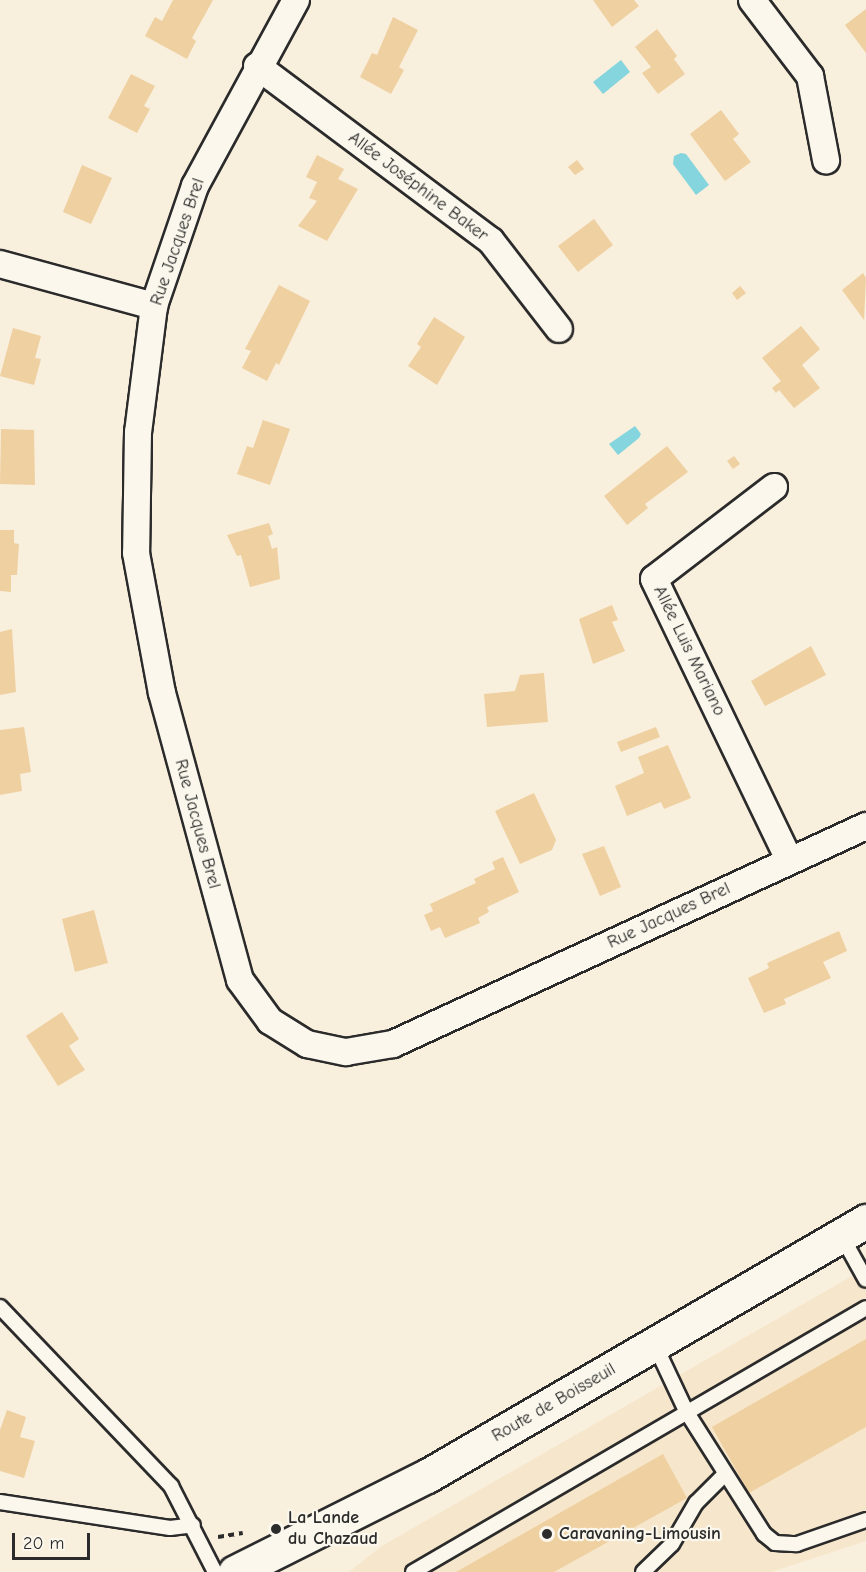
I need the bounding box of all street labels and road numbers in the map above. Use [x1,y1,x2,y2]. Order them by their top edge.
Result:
street label: Allée Joséphine Baker [344,127,492,247]
street label: Rue Jacques Brel [146,176,210,308]
street label: Allée Luis Mariano [648,582,730,720]
street label: Rue Jacques Brel [169,757,225,891]
street label: Rue Jacques Brel [604,878,734,954]
street label: Route de Boisseuil [488,1359,620,1447]

